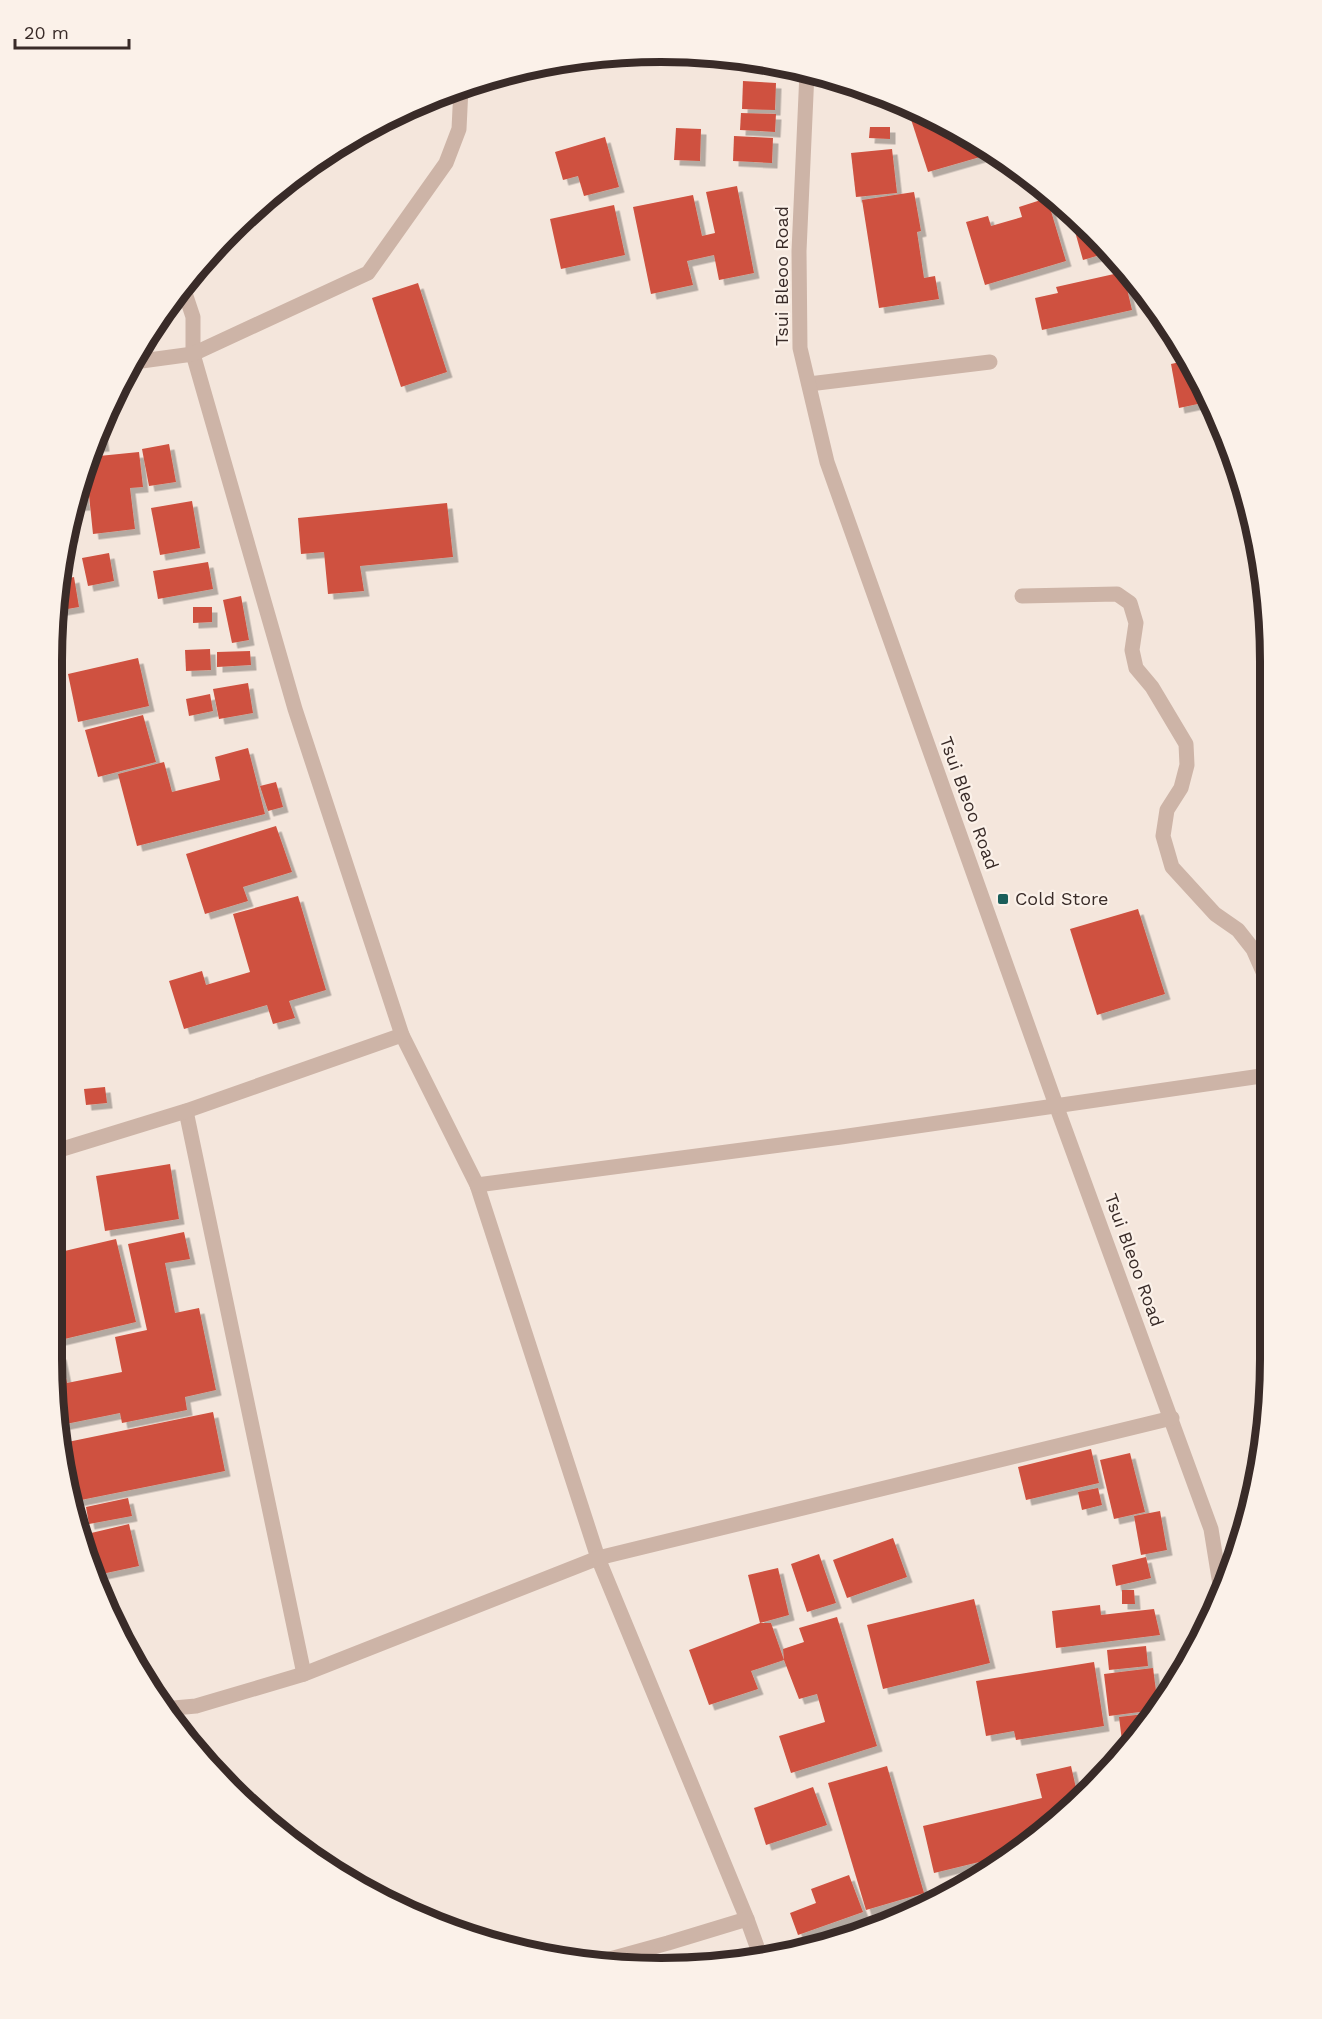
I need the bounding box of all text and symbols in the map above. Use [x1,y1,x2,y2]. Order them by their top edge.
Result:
scale bar [15,12,129,50]
text: 20 m [24,22,69,43]
street label: Tsui Bleoo Road [771,206,792,346]
street label: Tsui Bleoo Road [936,733,1003,872]
place label: Cold Store [1015,888,1108,909]
marker: Cold Store [996,892,1010,906]
street label: Tsui Bleoo Road [1101,1190,1168,1329]

